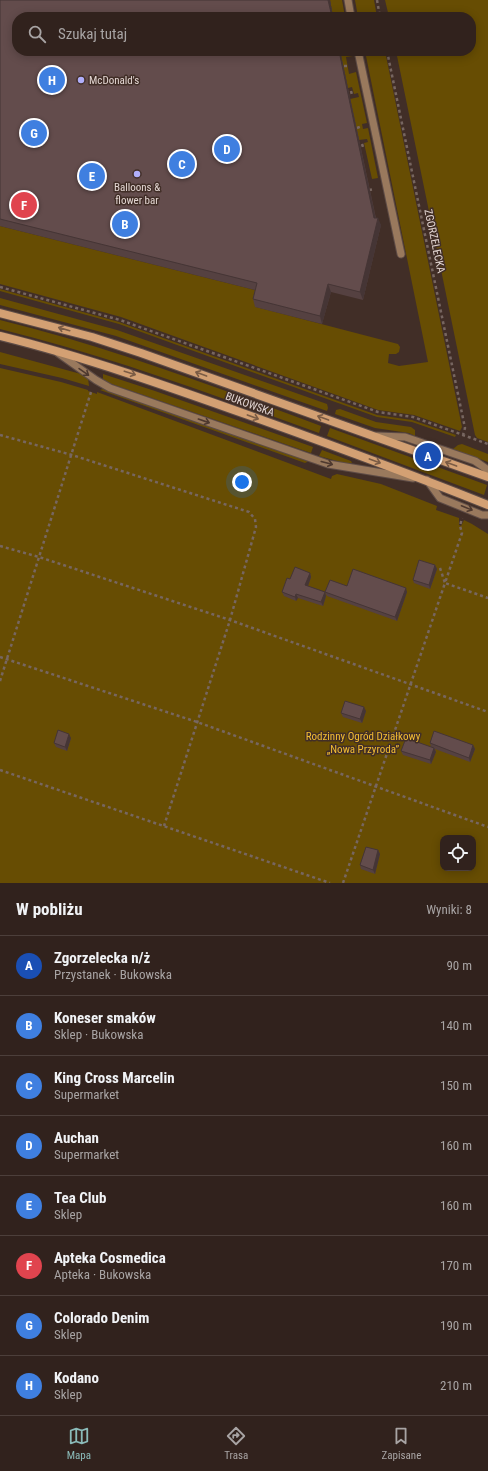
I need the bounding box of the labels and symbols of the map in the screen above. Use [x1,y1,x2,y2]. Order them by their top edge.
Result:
pin: H [39,65,65,95]
place label: McDonald's [89,74,139,87]
marker: McDonald's [76,75,86,85]
pin: G [21,118,47,148]
pin: D [214,134,240,164]
pin: C [169,149,195,179]
pin: E [79,161,105,191]
marker: Balloons & flower bar [132,169,142,179]
place label: Balloons & flower bar [114,181,160,207]
pin: F [11,190,37,220]
street label: ZGORZELECKA [421,208,448,275]
pin: B [112,209,138,239]
one-way arrow [58,325,71,333]
one-way arrow [79,368,90,376]
one-way arrow [123,370,136,377]
one-way arrow [195,370,208,377]
street label: BUKOWSKA [224,390,277,420]
one-way arrow [246,413,258,421]
one-way arrow [318,413,330,421]
one-way arrow [198,417,210,425]
pin: A [415,441,441,471]
one-way arrow [368,458,380,466]
one-way arrow [320,460,333,467]
one-way arrow [446,460,458,468]
your location [232,472,252,492]
one-way arrow [460,505,472,513]
park label: Rodzinny Ogród Działkowy „Nowa Przyroda” [306,730,421,756]

